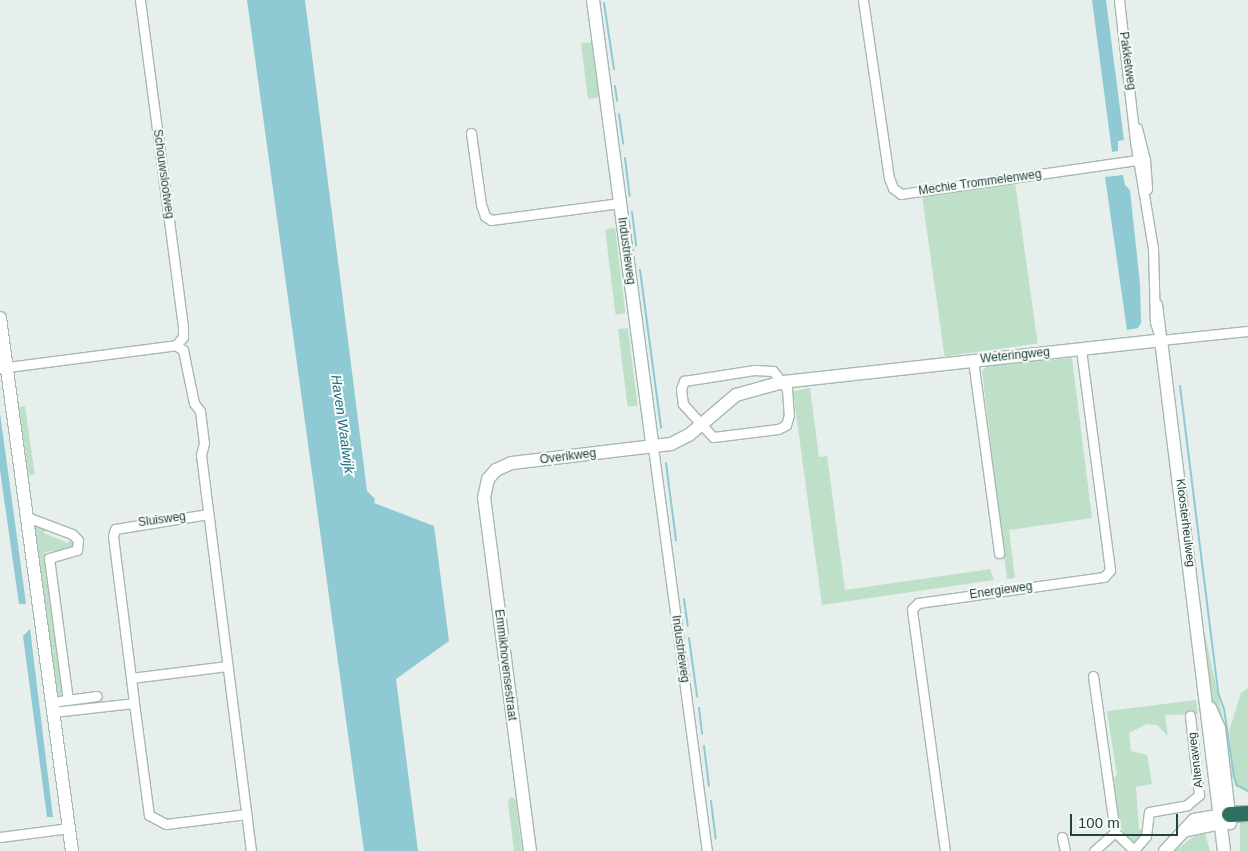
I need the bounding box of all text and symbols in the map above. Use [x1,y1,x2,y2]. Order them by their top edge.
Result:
street label: Pakketweg [1116,31,1138,91]
street label: Schouwslootweg [150,128,176,220]
street label: Mechie Trommelenweg [917,167,1043,199]
street label: Industrieweg [614,216,638,286]
street label: Weteringweg [980,345,1050,367]
water label: Haven Waalwijk [328,374,358,474]
street label: Overikweg [539,446,597,468]
street label: Kloosterheulweg [1172,478,1198,568]
street label: Sluisweg [137,510,187,530]
street label: Energieweg [969,579,1033,603]
street label: Emmikhovensestraat [491,609,519,721]
street label: Industrieweg [668,614,692,684]
street label: Altenaweg [1185,731,1207,789]
scale bar [1073,804,1180,836]
text: 100 m [1078,814,1120,831]

